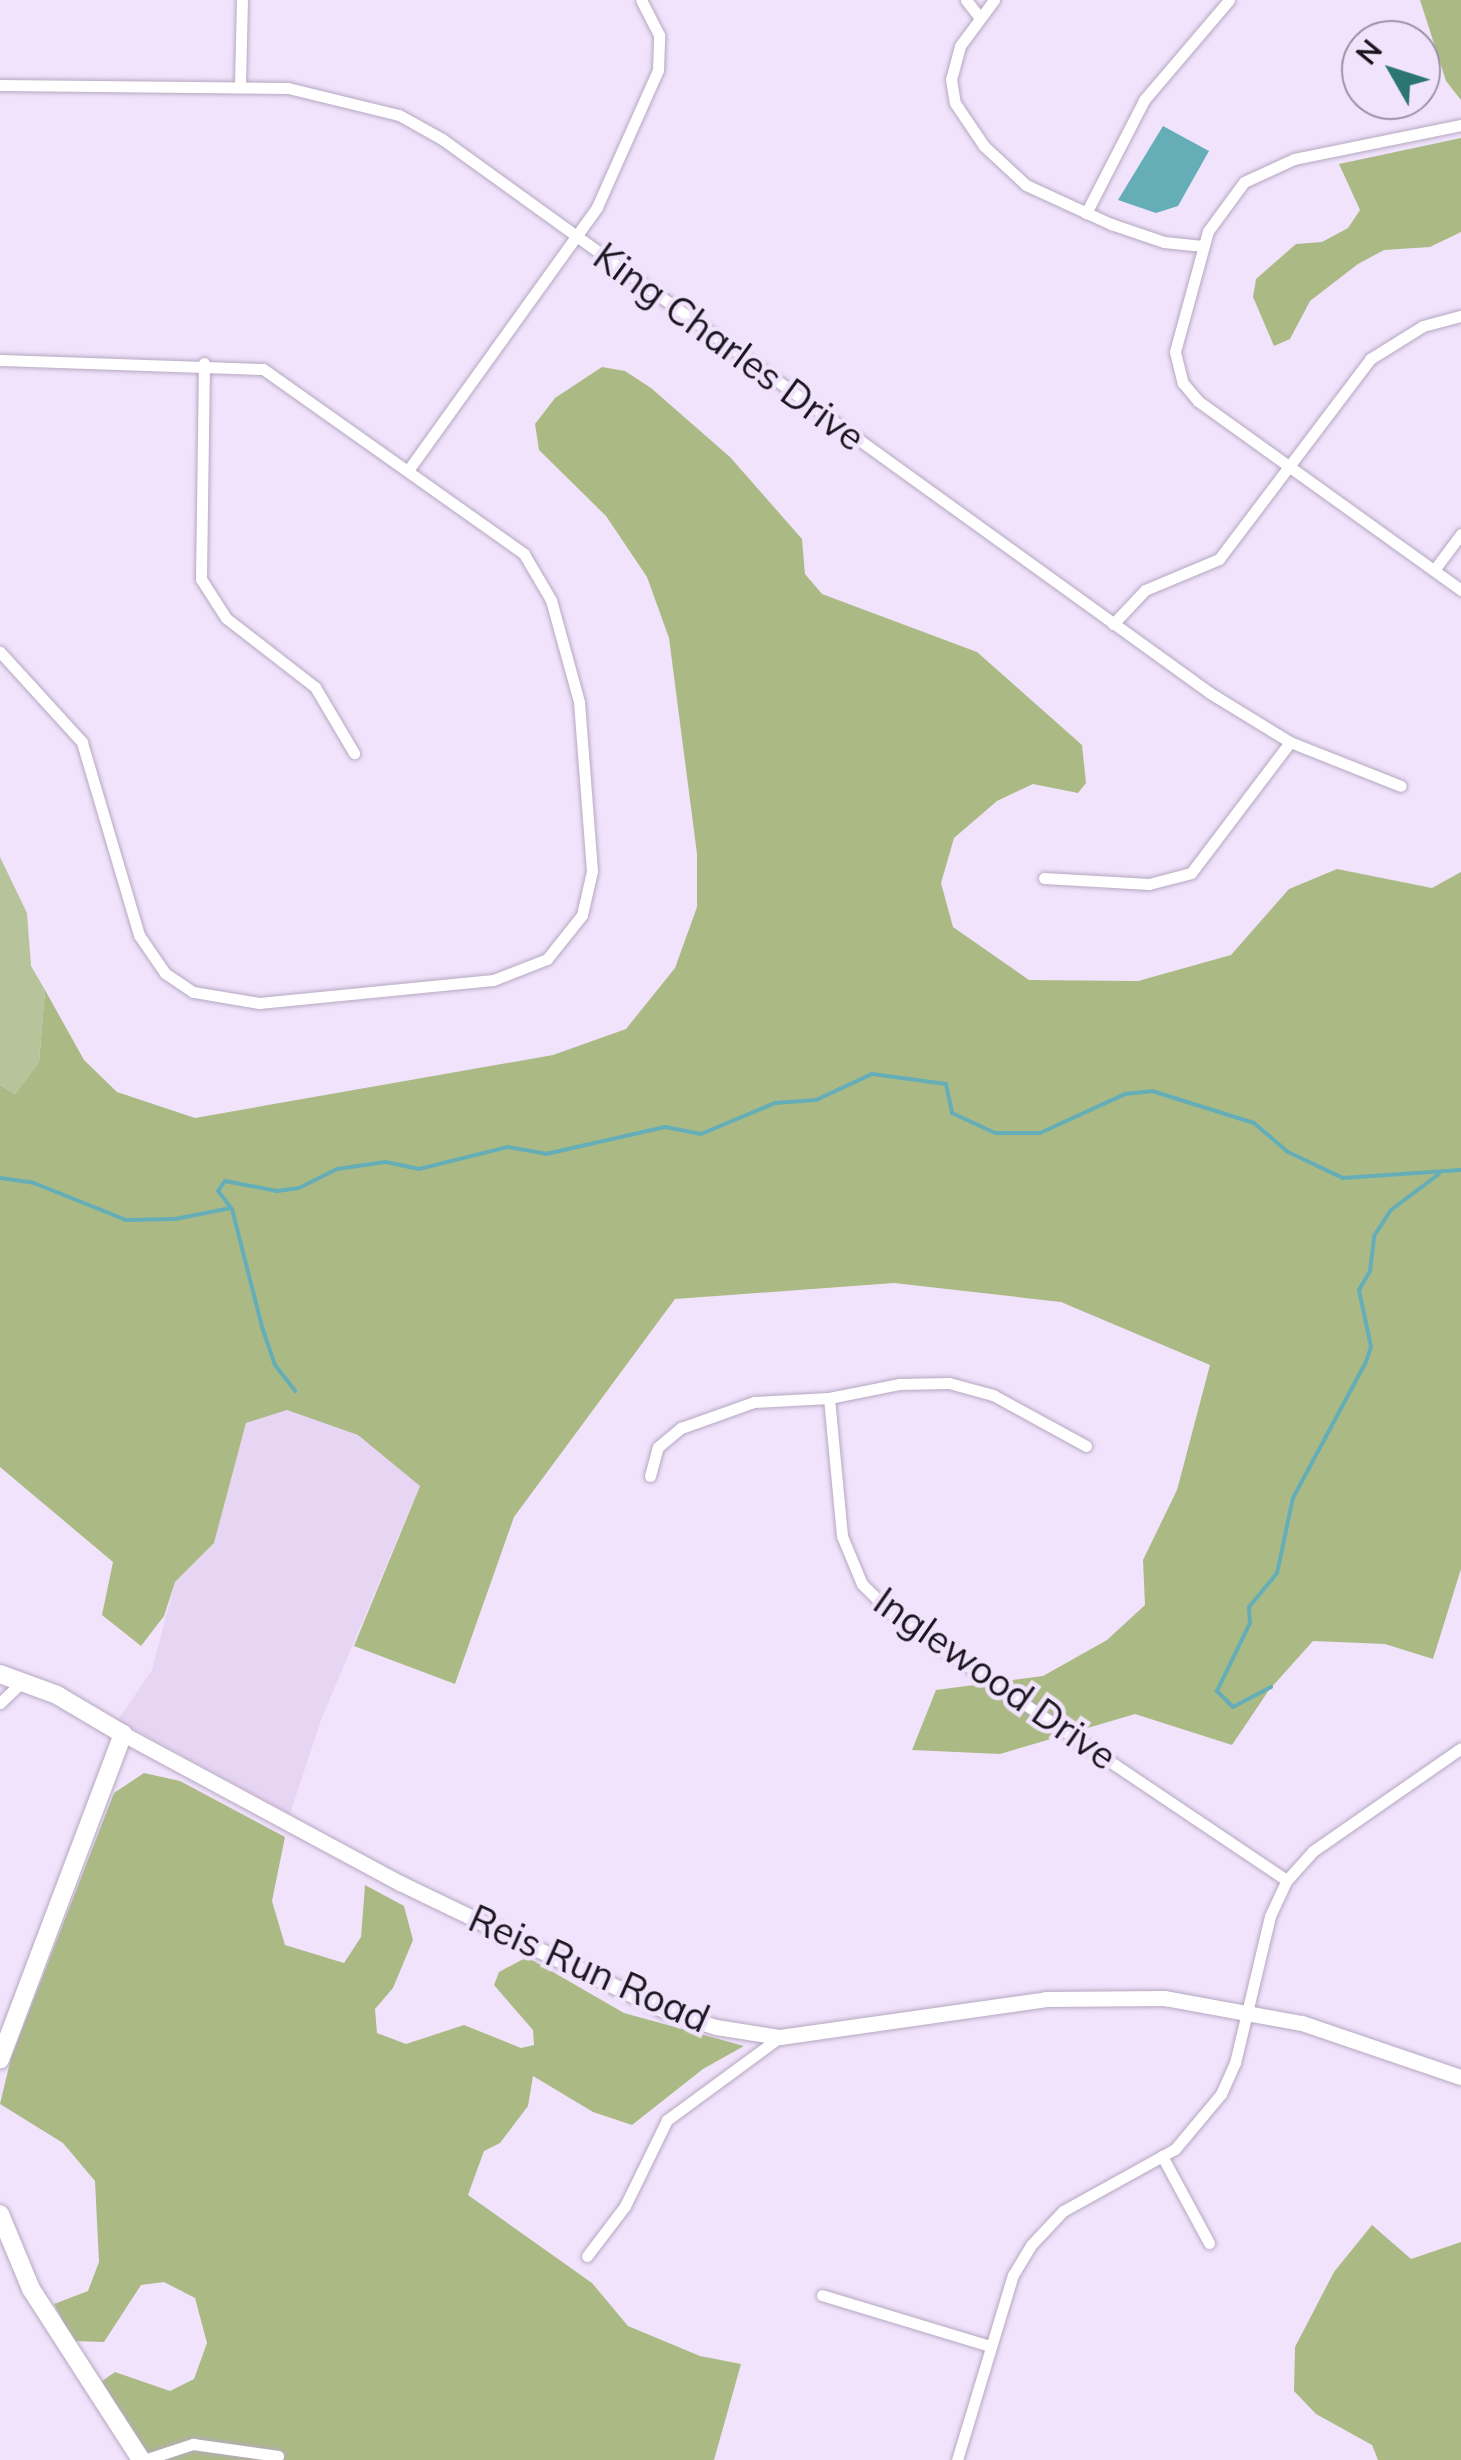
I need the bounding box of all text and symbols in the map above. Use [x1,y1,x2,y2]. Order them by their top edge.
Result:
north arrow [1341,20,1441,120]
text: N [1349,33,1389,71]
street label: King Charles Drive [585,234,873,460]
street label: Inglewood Drive [865,1579,1125,1779]
street label: Reis Run Road [462,1896,716,2042]

